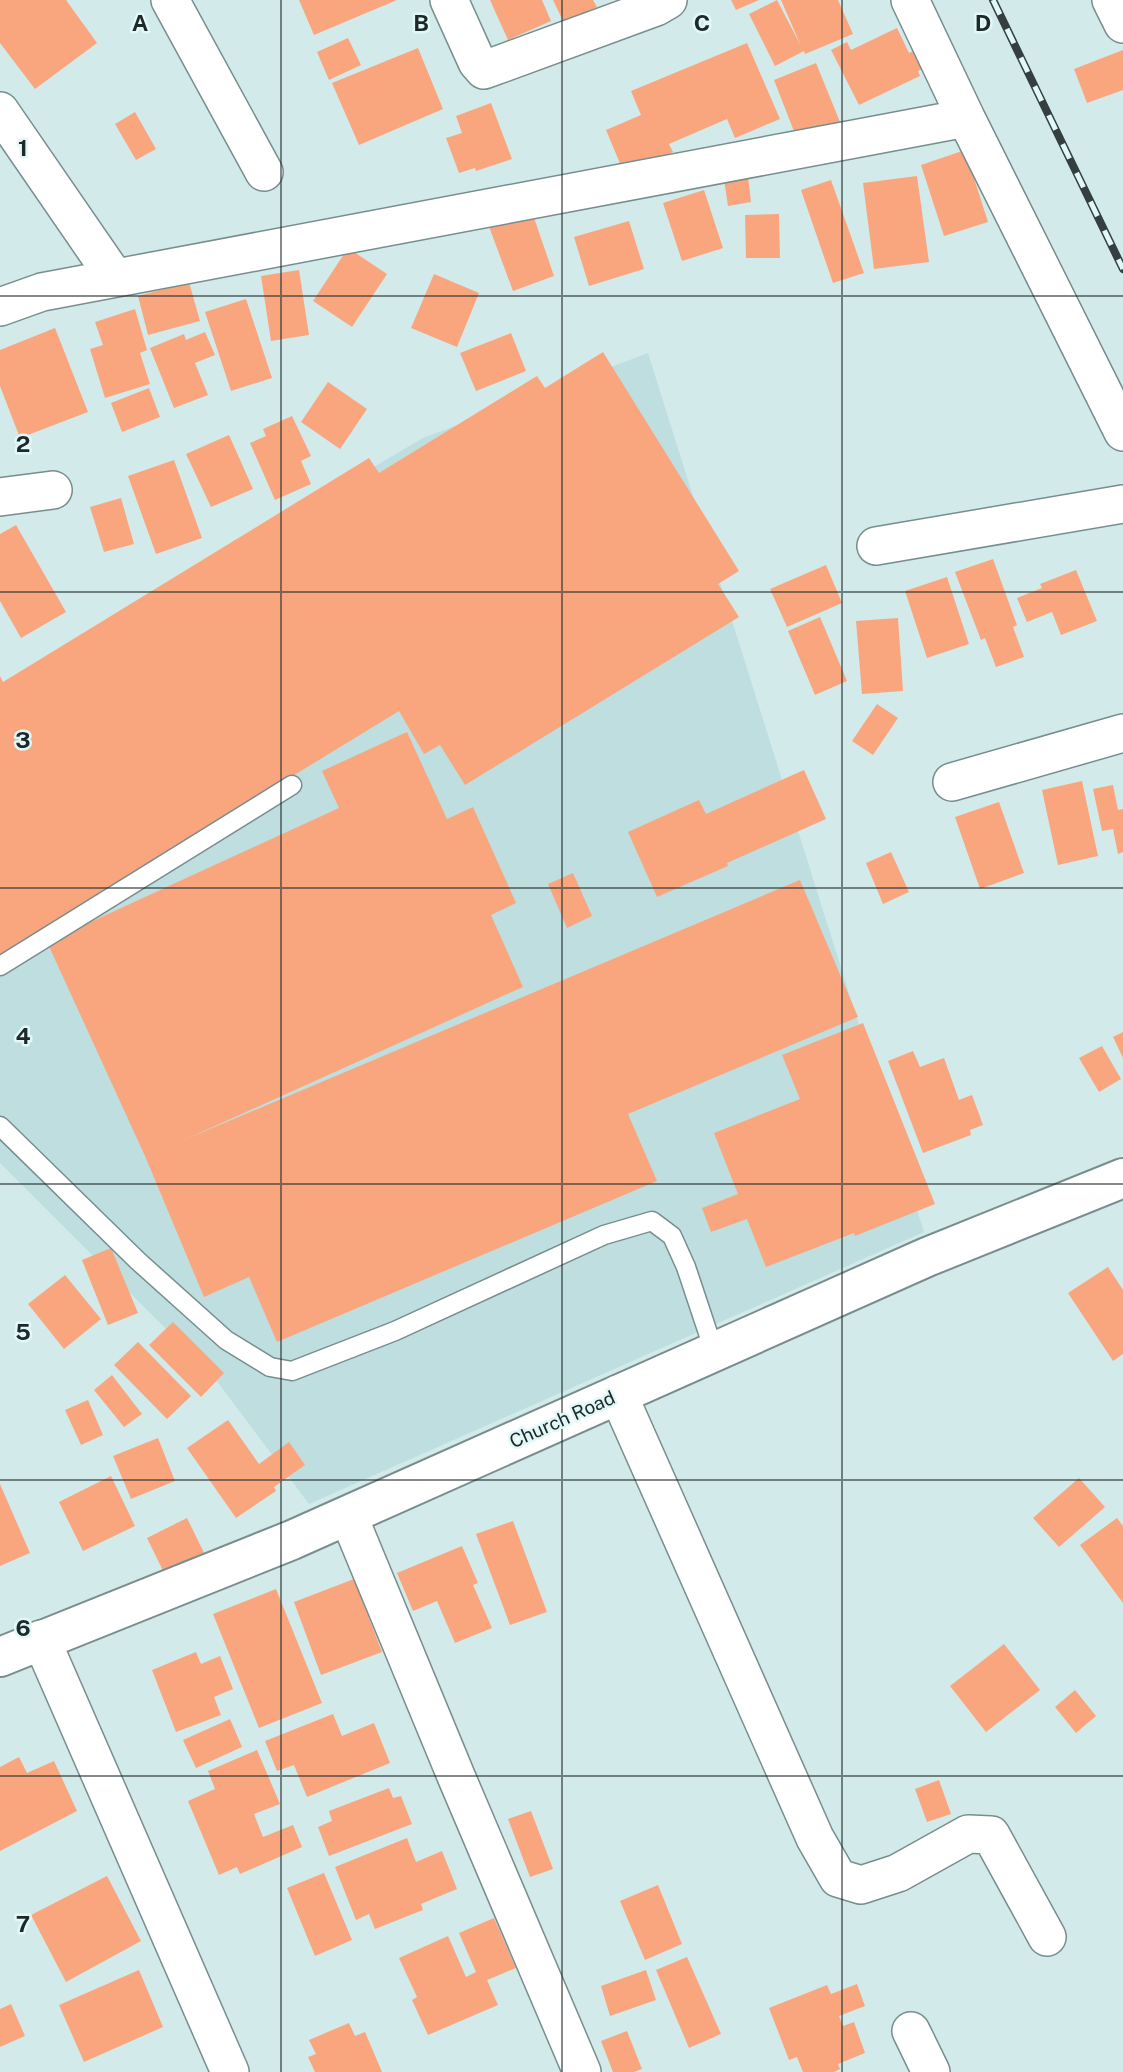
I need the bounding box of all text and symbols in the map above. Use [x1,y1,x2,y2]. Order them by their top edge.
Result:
text: A [132,9,149,36]
text: B [413,9,429,36]
text: C [694,9,710,36]
text: D [975,9,991,36]
text: 1 [18,134,28,161]
text: 2 [16,430,30,457]
text: 3 [15,726,31,753]
text: 4 [15,1022,31,1049]
text: 5 [15,1318,31,1345]
street label: Church Road [506,1386,618,1452]
text: 6 [15,1614,31,1641]
text: 7 [16,1910,30,1937]

